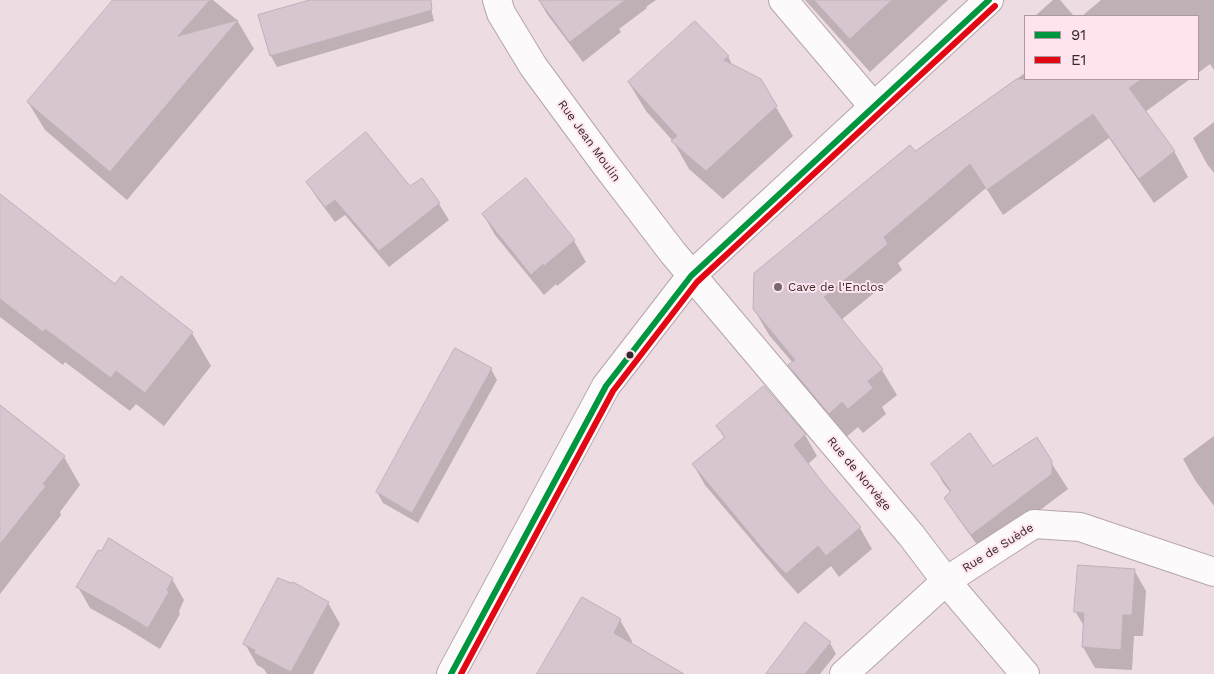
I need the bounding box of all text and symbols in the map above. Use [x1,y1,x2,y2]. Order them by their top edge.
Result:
legend [1024,15,1199,80]
text: 91 [1071,26,1086,44]
text: E1 [1071,51,1086,69]
street label: Rue Jean Moulin [555,97,623,185]
place label: Cave de l'Enclos [788,280,884,294]
marker: Cave de l'Enclos [772,281,784,293]
unlabelled marker [625,350,635,360]
street label: Rue de Norvège [824,434,894,514]
street label: Rue de Suède [960,520,1036,576]

